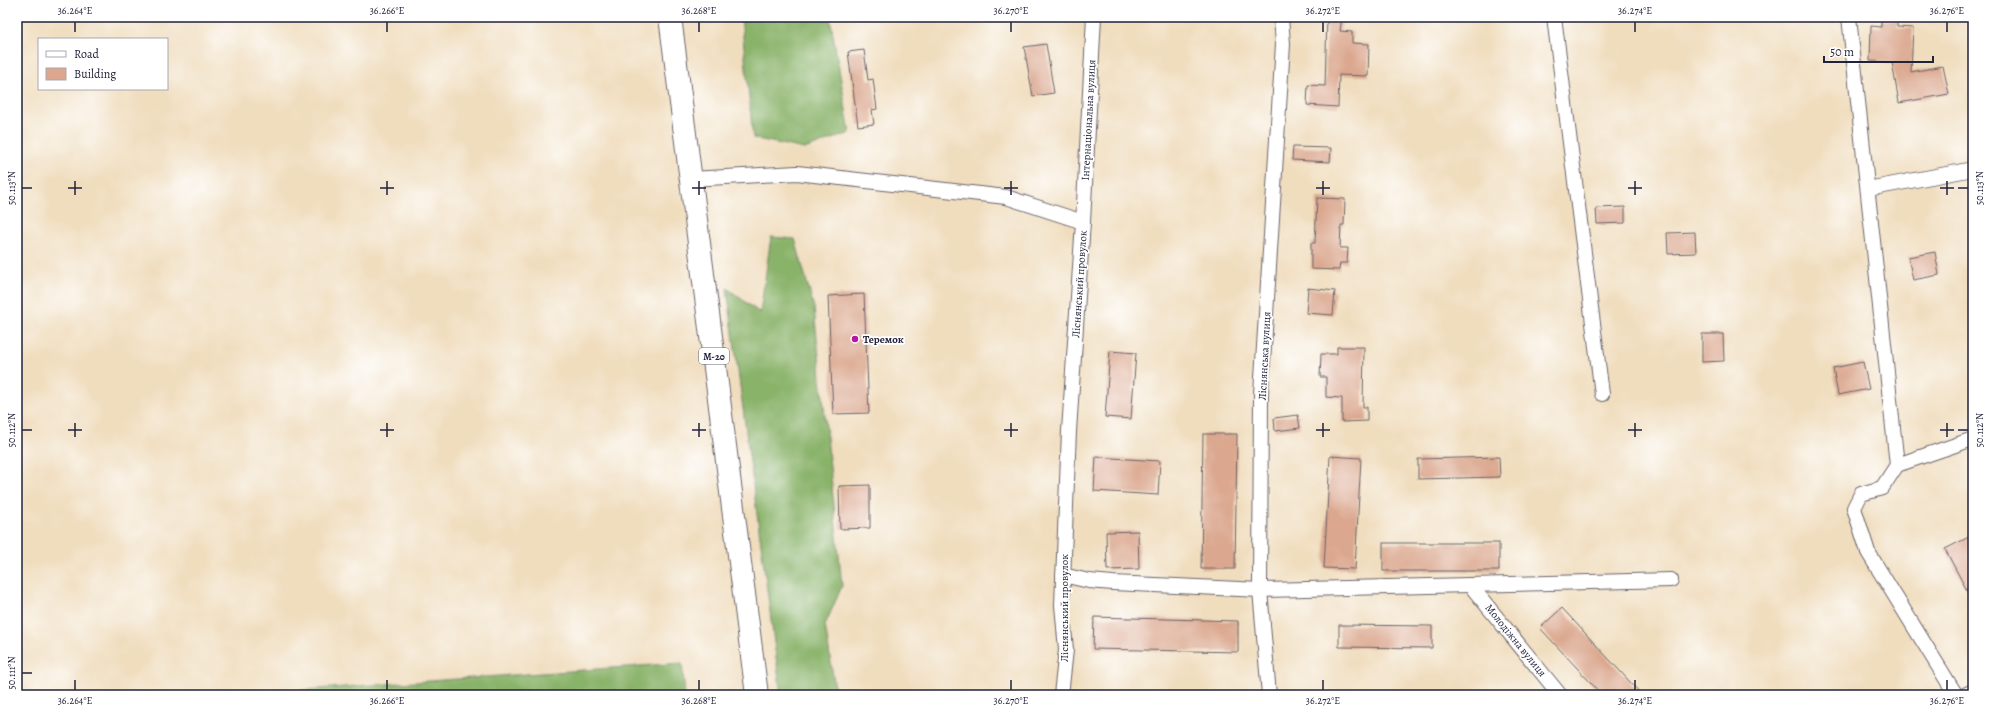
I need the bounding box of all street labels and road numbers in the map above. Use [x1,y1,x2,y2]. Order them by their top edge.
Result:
street label: Інтернаціональна вулиця [1078,59,1099,181]
street label: Ліснянський провулок [1068,229,1091,338]
street label: Ліснянська вулиця [1255,311,1274,401]
road number: М-20 [699,348,729,364]
street label: Ліснянський провулок [1057,554,1072,662]
street label: Молодіжна вулиця [1482,601,1550,680]

